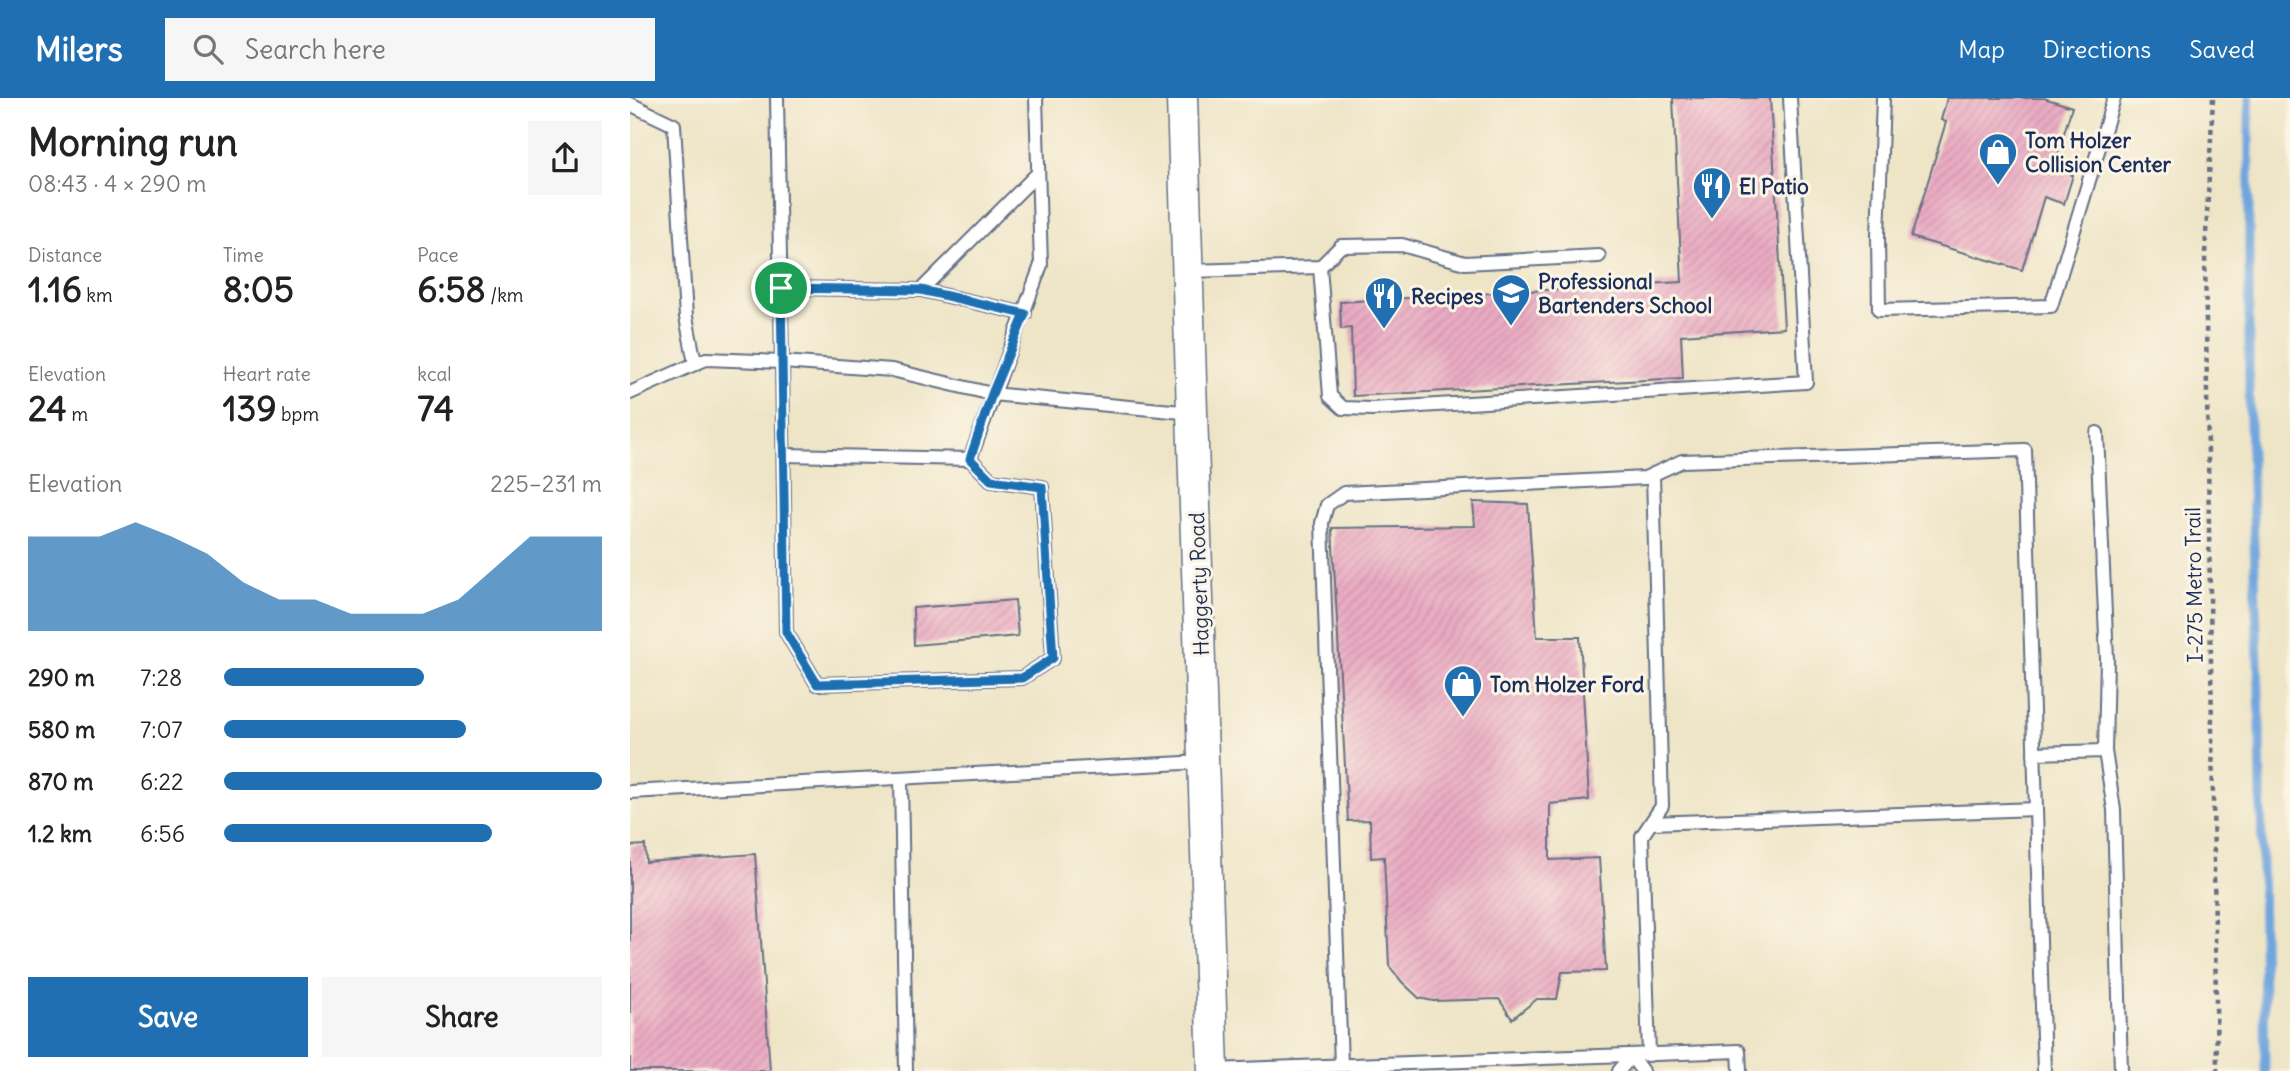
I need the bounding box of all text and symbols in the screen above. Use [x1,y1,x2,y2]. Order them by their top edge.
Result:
search box [165,18,655,81]
text: Milers [35,28,123,70]
icon: search [189,30,227,68]
text: Search here [245,33,386,66]
text: Map [1958,34,2005,64]
text: Directions [2043,34,2151,64]
text: Saved [2189,34,2255,64]
text: Morning run [28,119,238,166]
button: share [528,121,602,195]
place label: Tom Holzer Collision Center [2025,127,2171,178]
shop icon: Tom Holzer Collision Center [1977,131,2019,186]
restaurant icon: El Patio [1691,165,1733,220]
text: 08:43 · 4 × 290 m [28,169,206,198]
place label: El Patio [1739,173,1809,200]
text: Distance [28,243,102,267]
text: Time [223,243,264,267]
text: Pace [417,243,459,267]
pin [751,258,811,318]
text: 1.16 [28,267,82,311]
text: 8:05 [223,267,294,311]
text: 6:58 [417,267,486,311]
place label: Professional Bartenders School [1538,268,1712,319]
icon: arrive [762,269,800,307]
school or university icon: Professional Bartenders School [1490,272,1532,327]
restaurant icon: Recipes [1363,275,1405,330]
text: km [82,283,113,307]
text: /km [486,283,524,307]
place label: Recipes [1411,283,1484,310]
text: Elevation [28,362,106,386]
text: Heart rate [223,362,311,386]
text: kcal [417,362,452,386]
text: 24 [28,386,67,430]
text: 139 [223,386,277,430]
text: 74 [417,386,454,430]
text: m [67,402,88,426]
text: bpm [277,402,319,426]
text: Elevation [28,469,122,498]
text: 225–231 m [490,469,602,498]
street label: I-275 Metro Trail [2179,507,2209,663]
street label: Haggerty Road [1183,512,1215,656]
text: 290 m [28,663,95,692]
text: 7:28 [140,663,182,692]
shop icon: Tom Holzer Ford [1442,663,1484,718]
place label: Tom Holzer Ford [1490,671,1645,698]
text: 580 m [28,715,95,744]
text: 7:07 [140,715,183,744]
text: 870 m [28,767,93,796]
text: 6:22 [140,767,184,796]
text: 1.2 km [28,819,92,848]
text: 6:56 [140,819,185,848]
button: Save [28,977,308,1057]
button: Share [322,977,602,1057]

